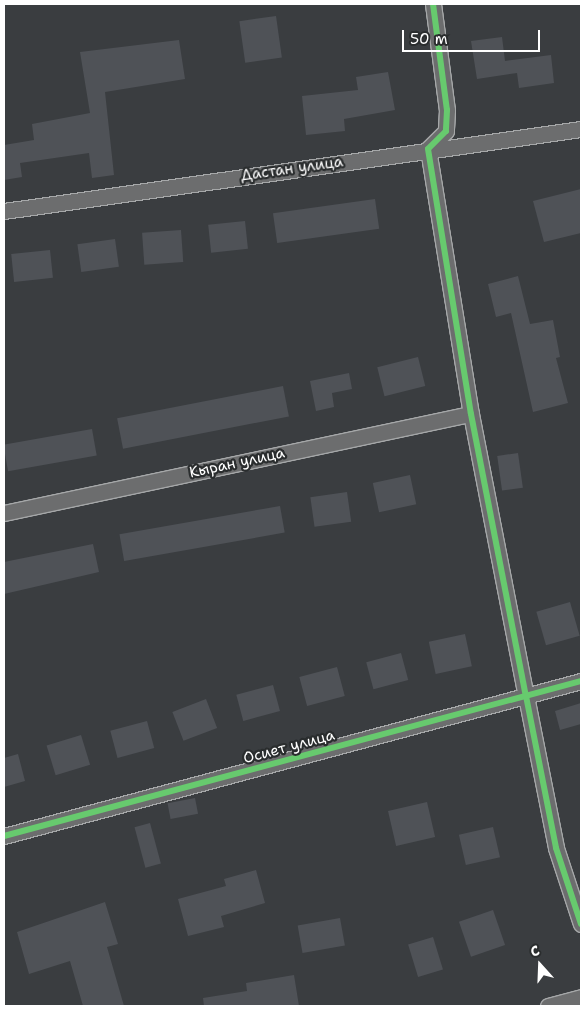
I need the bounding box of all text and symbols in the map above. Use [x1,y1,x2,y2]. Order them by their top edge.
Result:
scale bar [405,20,542,52]
text: 50 m [410,29,448,49]
street label: Дастан улица [240,153,344,185]
street label: Кыран улица [188,444,286,482]
street label: Осиет улица [241,726,337,768]
north arrow [515,940,565,990]
text: С [528,941,542,961]

